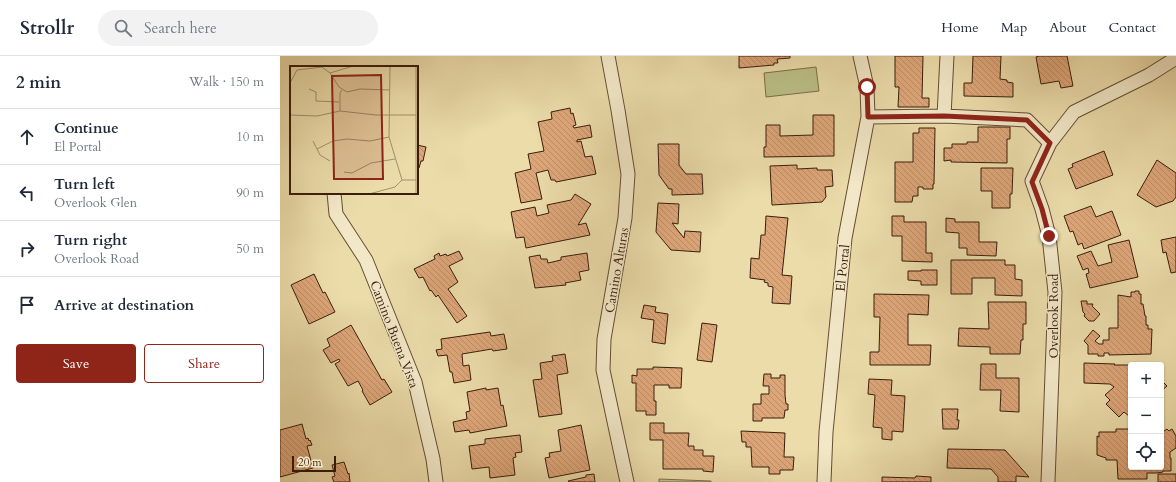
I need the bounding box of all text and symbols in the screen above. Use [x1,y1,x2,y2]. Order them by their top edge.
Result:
search box [98,10,378,46]
text: Strollr [20,15,74,41]
icon: search [112,17,134,39]
text: Search here [144,18,217,38]
text: Home [941,18,979,37]
text: Map [1001,18,1027,37]
text: About [1049,18,1086,37]
text: Contact [1108,18,1156,37]
inset map [290,66,418,194]
text: 2 min [16,71,61,94]
text: Walk · 150 m [189,73,264,91]
route start [858,78,876,96]
text: Continue [54,118,119,138]
icon: ahead [16,126,38,148]
text: 10 m [236,128,264,146]
text: El Portal [54,138,101,156]
text: Turn left [54,174,115,194]
icon: left [16,182,38,204]
text: 90 m [236,184,264,202]
text: Overlook Glen [54,194,137,212]
street label: Camino Alturas [601,226,633,314]
route end [1040,227,1058,245]
text: Turn right [54,230,127,250]
icon: right [16,238,38,260]
text: 50 m [236,240,264,258]
street label: El Portal [832,243,854,293]
text: Overlook Road [54,250,139,268]
street label: Overlook Road [1045,274,1063,358]
street label: Camino Buena Vista [365,278,423,391]
icon: arrive [16,294,38,316]
text: Arrive at destination [54,295,194,315]
button: Save [16,344,136,383]
button: Share [144,344,264,383]
map controls [1128,362,1164,470]
button: + [1128,362,1164,398]
button: − [1128,398,1164,434]
button: locate [1128,434,1164,470]
scale bar [292,454,336,473]
text: 20 m [298,455,322,470]

